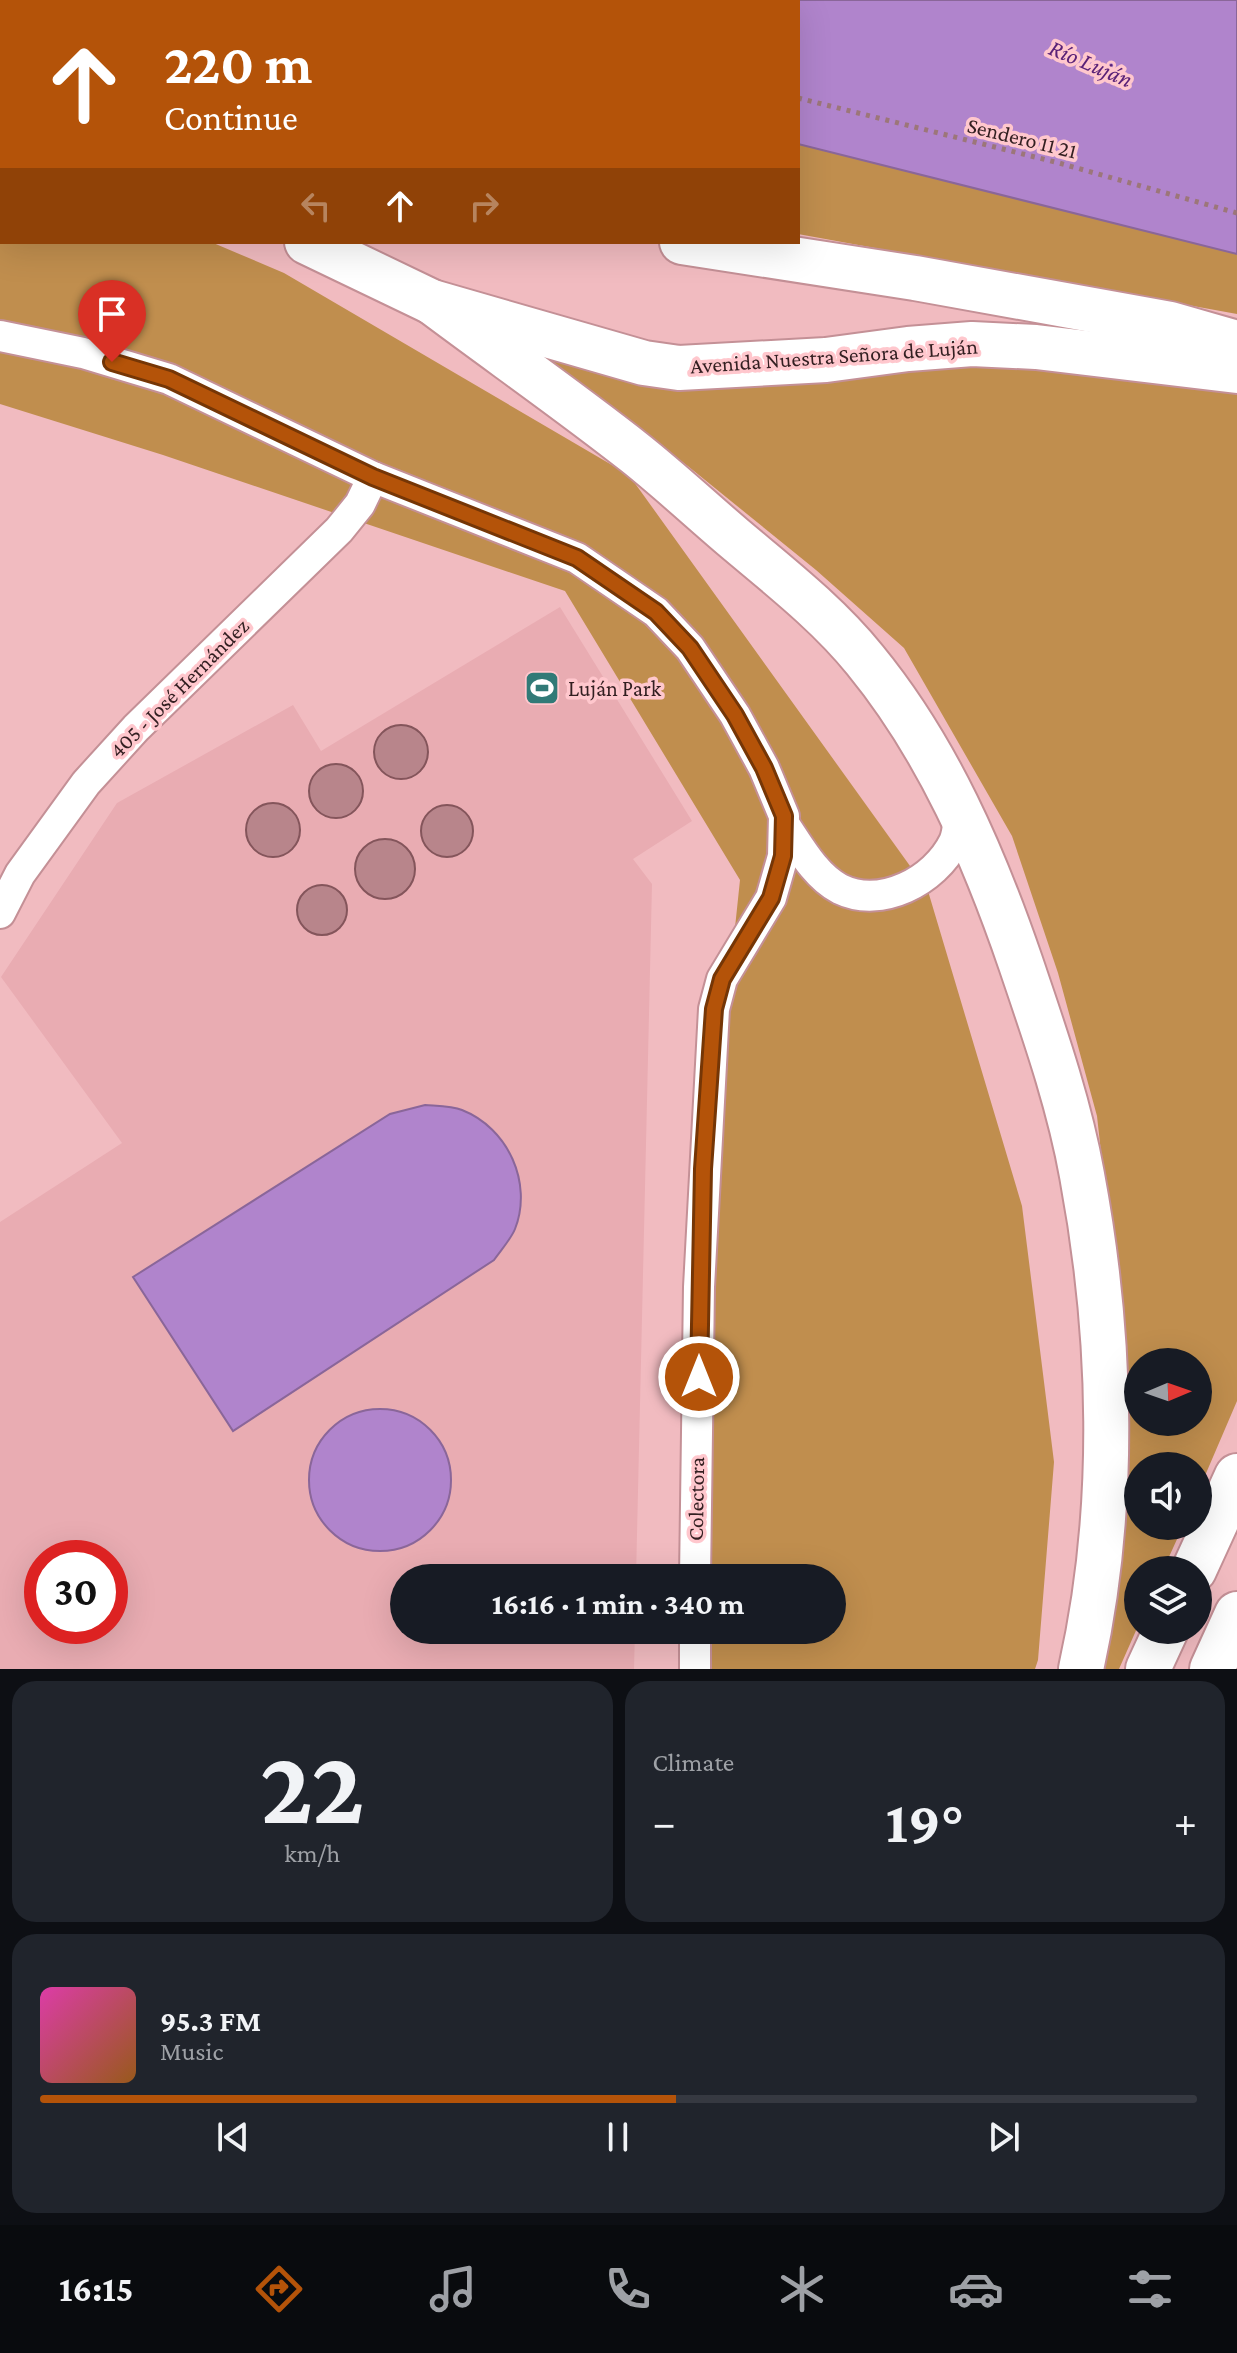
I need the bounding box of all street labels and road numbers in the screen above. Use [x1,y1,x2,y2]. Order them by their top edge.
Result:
street label: Sendero 11 21 [965,112,1079,164]
street label: Avenida Nuestra Señora de Luján [689,333,979,379]
street label: 405 - José Hernández [104,613,254,763]
street label: Colectora [683,1457,709,1541]

